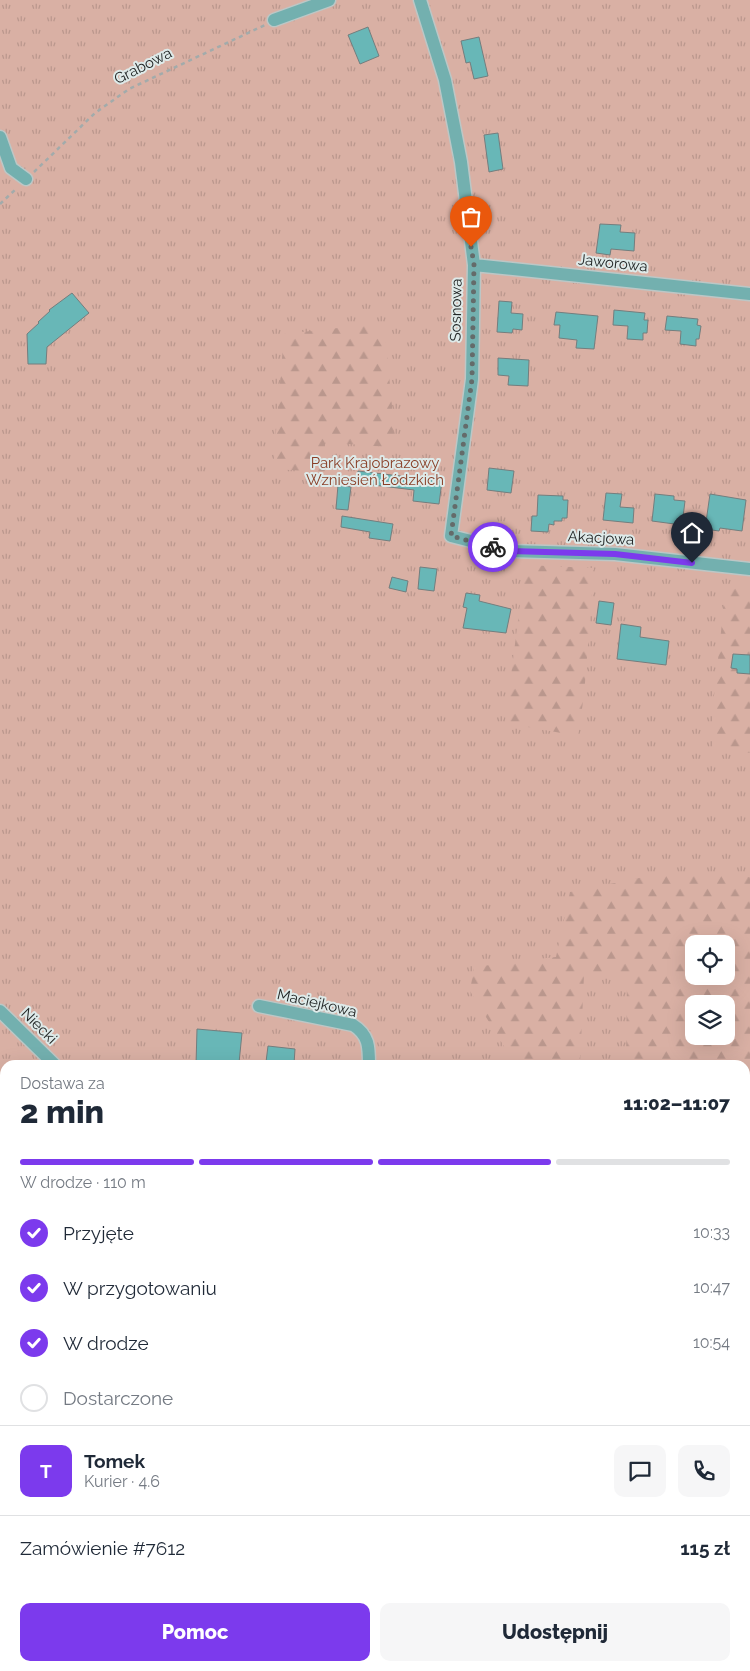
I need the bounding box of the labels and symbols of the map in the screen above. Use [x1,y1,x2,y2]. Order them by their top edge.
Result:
street label: Grabowa [111,44,175,88]
pin [450,196,492,247]
street label: Jaworowa [577,250,649,276]
street label: Sosnowa [446,278,466,342]
park label: Park Krajobrazowy Wzniesień Łódzkich [306,454,444,489]
pin [671,512,713,563]
courier [468,522,518,572]
street label: Akacjowa [567,527,635,549]
street label: Maciejkowa [275,985,359,1021]
street label: Niecki [17,1004,61,1048]

